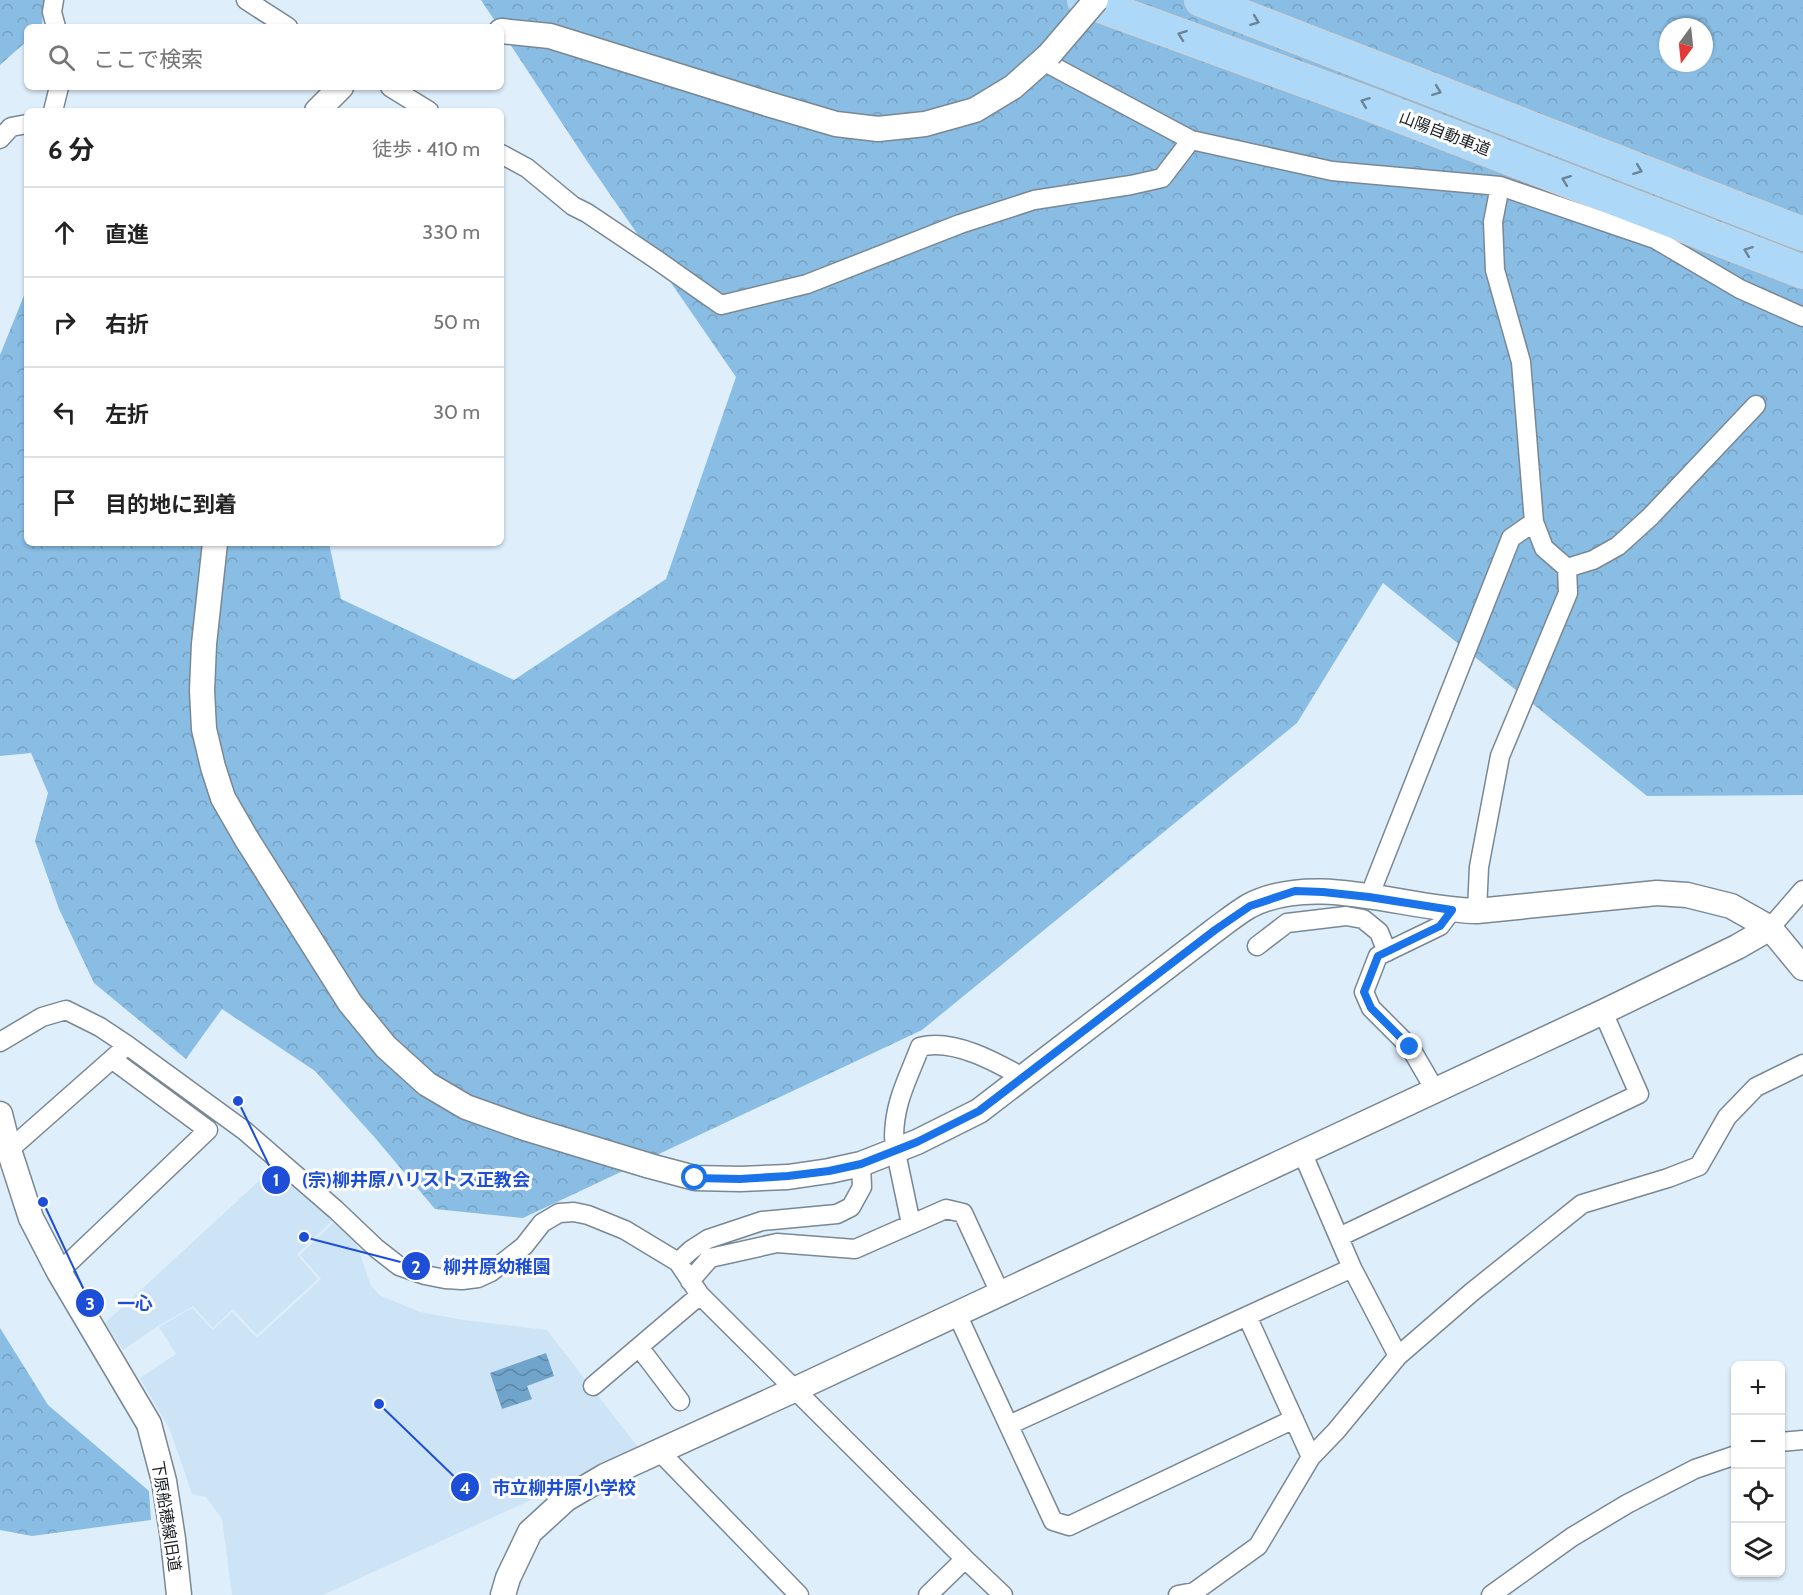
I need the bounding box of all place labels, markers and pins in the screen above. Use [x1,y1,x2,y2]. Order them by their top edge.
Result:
callout: (宗)柳井原ハリストス正教会 [261,1162,542,1198]
callout: 柳井原幼稚園 [401,1248,563,1284]
callout: 一心 [75,1285,165,1321]
callout: 市立柳井原小学校 [450,1469,648,1505]

